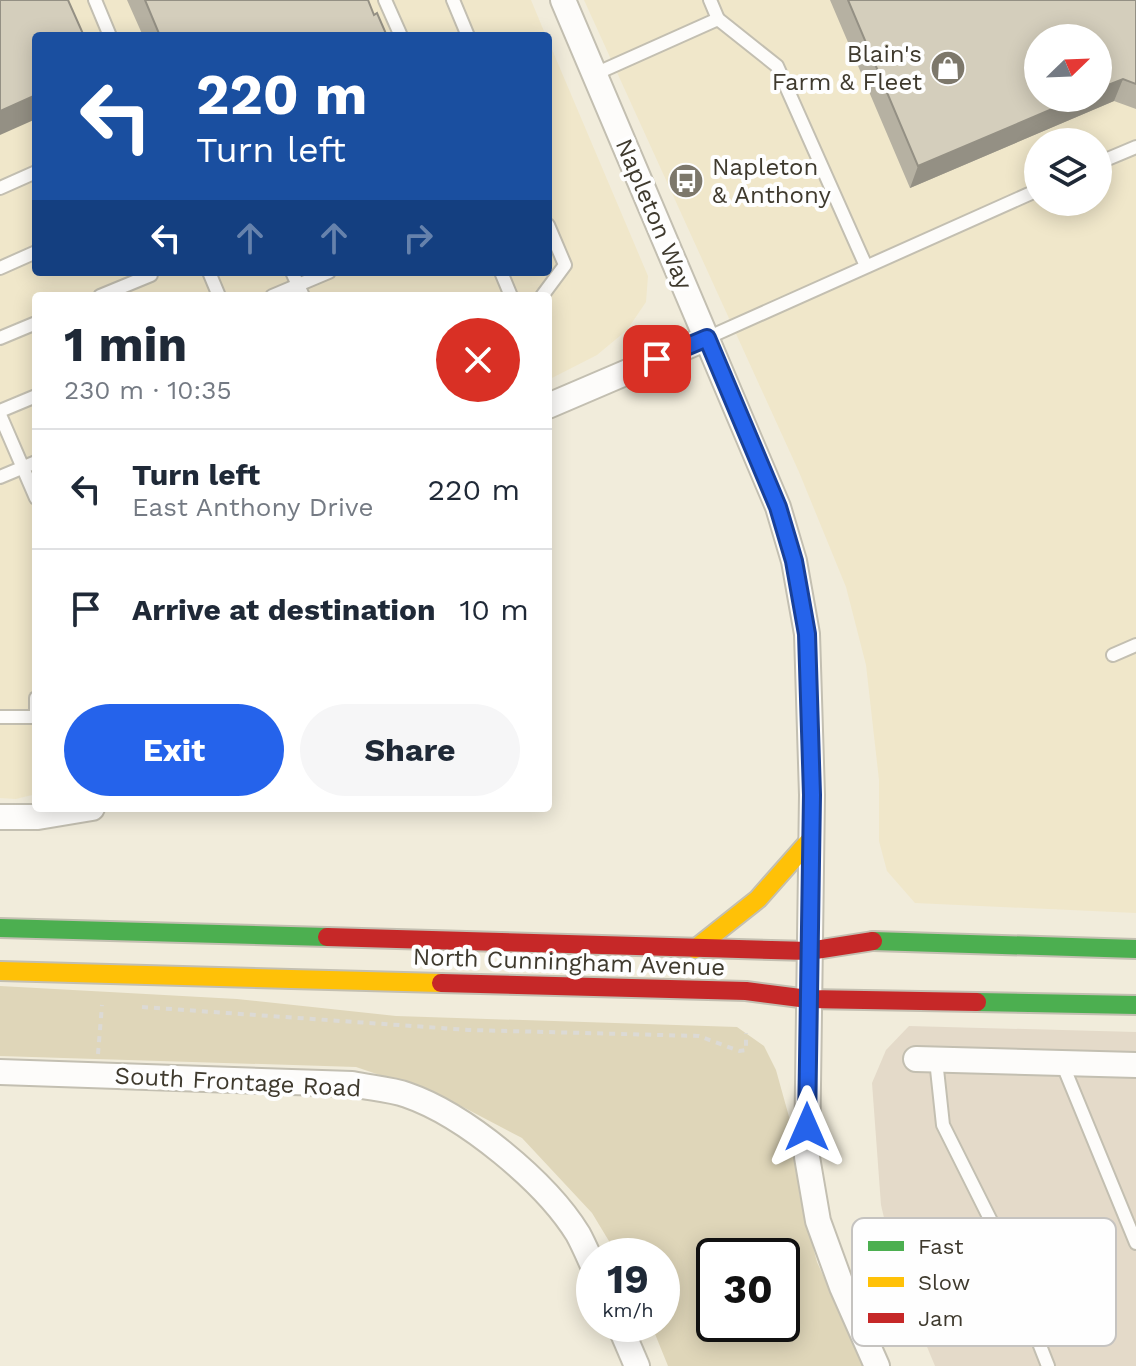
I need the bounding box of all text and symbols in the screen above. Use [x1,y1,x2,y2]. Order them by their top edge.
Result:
north arrow [1024,24,1112,112]
map controls [1024,24,1112,216]
place label: Blain's Farm & Fleet [772,40,922,96]
shop icon: Blain's Farm & Fleet [929,49,967,87]
text: 220 m [196,62,368,128]
icon: left [64,64,168,168]
button: layers [1024,128,1112,216]
text: Turn left [196,129,346,171]
street label: Napleton Way [610,134,699,294]
place label: Napleton & Anthony [712,153,832,209]
bus stop icon: Napleton & Anthony [667,162,705,200]
icon: left [144,216,188,260]
icon: ahead [228,216,272,260]
icon: ahead [312,216,356,260]
icon: right [396,216,440,260]
text: 1 min [64,316,187,373]
button: close [436,318,520,402]
pin [623,325,691,393]
icon: arrive [635,337,679,381]
text: 230 m · 10:35 [64,375,232,405]
text: Turn left [132,457,260,492]
icon: left [64,467,108,511]
text: 220 m [428,472,520,507]
text: East Anthony Drive [132,492,373,522]
icon: arrive [64,587,108,631]
text: Arrive at destination [132,592,436,627]
text: 10 m [460,592,529,627]
button: Exit [64,704,284,796]
button: Share [300,704,520,796]
street label: North Cunningham Avenue [412,943,726,981]
street label: South Frontage Road [114,1062,362,1102]
position arrow [765,1085,849,1169]
legend [852,1218,1116,1346]
text: Fast [918,1234,964,1259]
speed limit sign: 30 [696,1238,800,1342]
text: 19 [607,1256,649,1303]
text: Slow [918,1270,970,1295]
text: km/h [602,1298,654,1322]
text: Jam [918,1306,963,1331]

